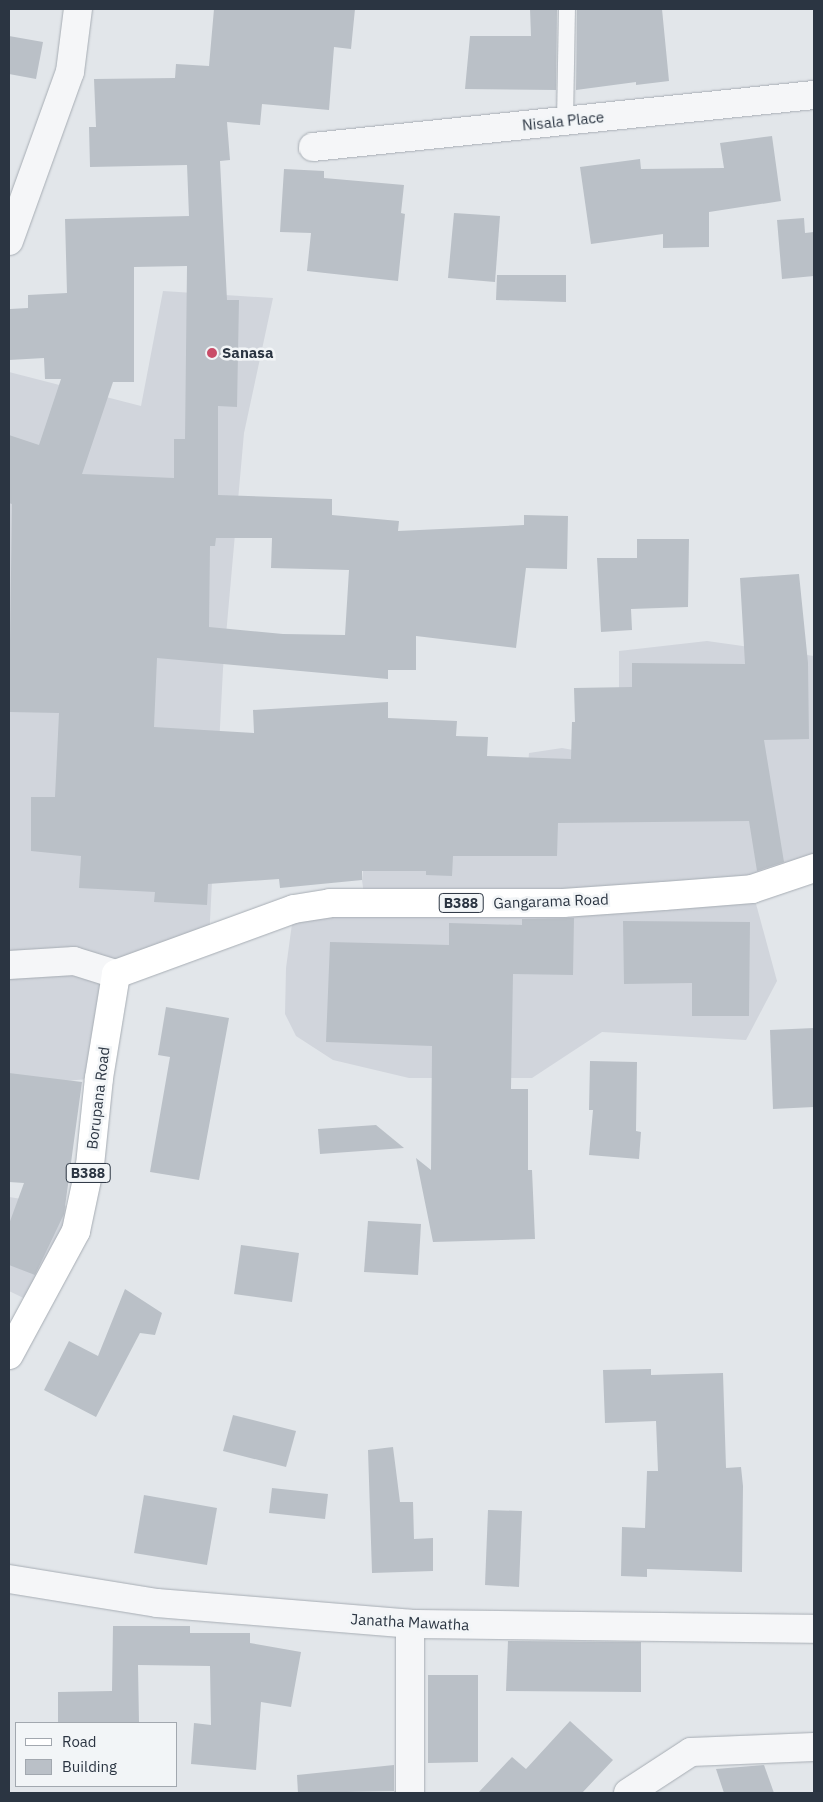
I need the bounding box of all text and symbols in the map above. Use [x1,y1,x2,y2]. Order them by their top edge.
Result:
street label: Nisala Place [521,108,605,134]
place label: Sanasa [222,344,273,362]
marker: Sanasa [206,347,218,359]
street label: Gangarama Road [493,890,609,912]
road number: B388 [438,891,484,914]
street label: Borupana Road [83,1046,113,1150]
road number: B388 [66,1162,110,1184]
street label: Janatha Mawatha [350,1610,470,1634]
legend [15,1722,178,1787]
text: Road [62,1732,97,1751]
text: Building [62,1757,117,1776]

